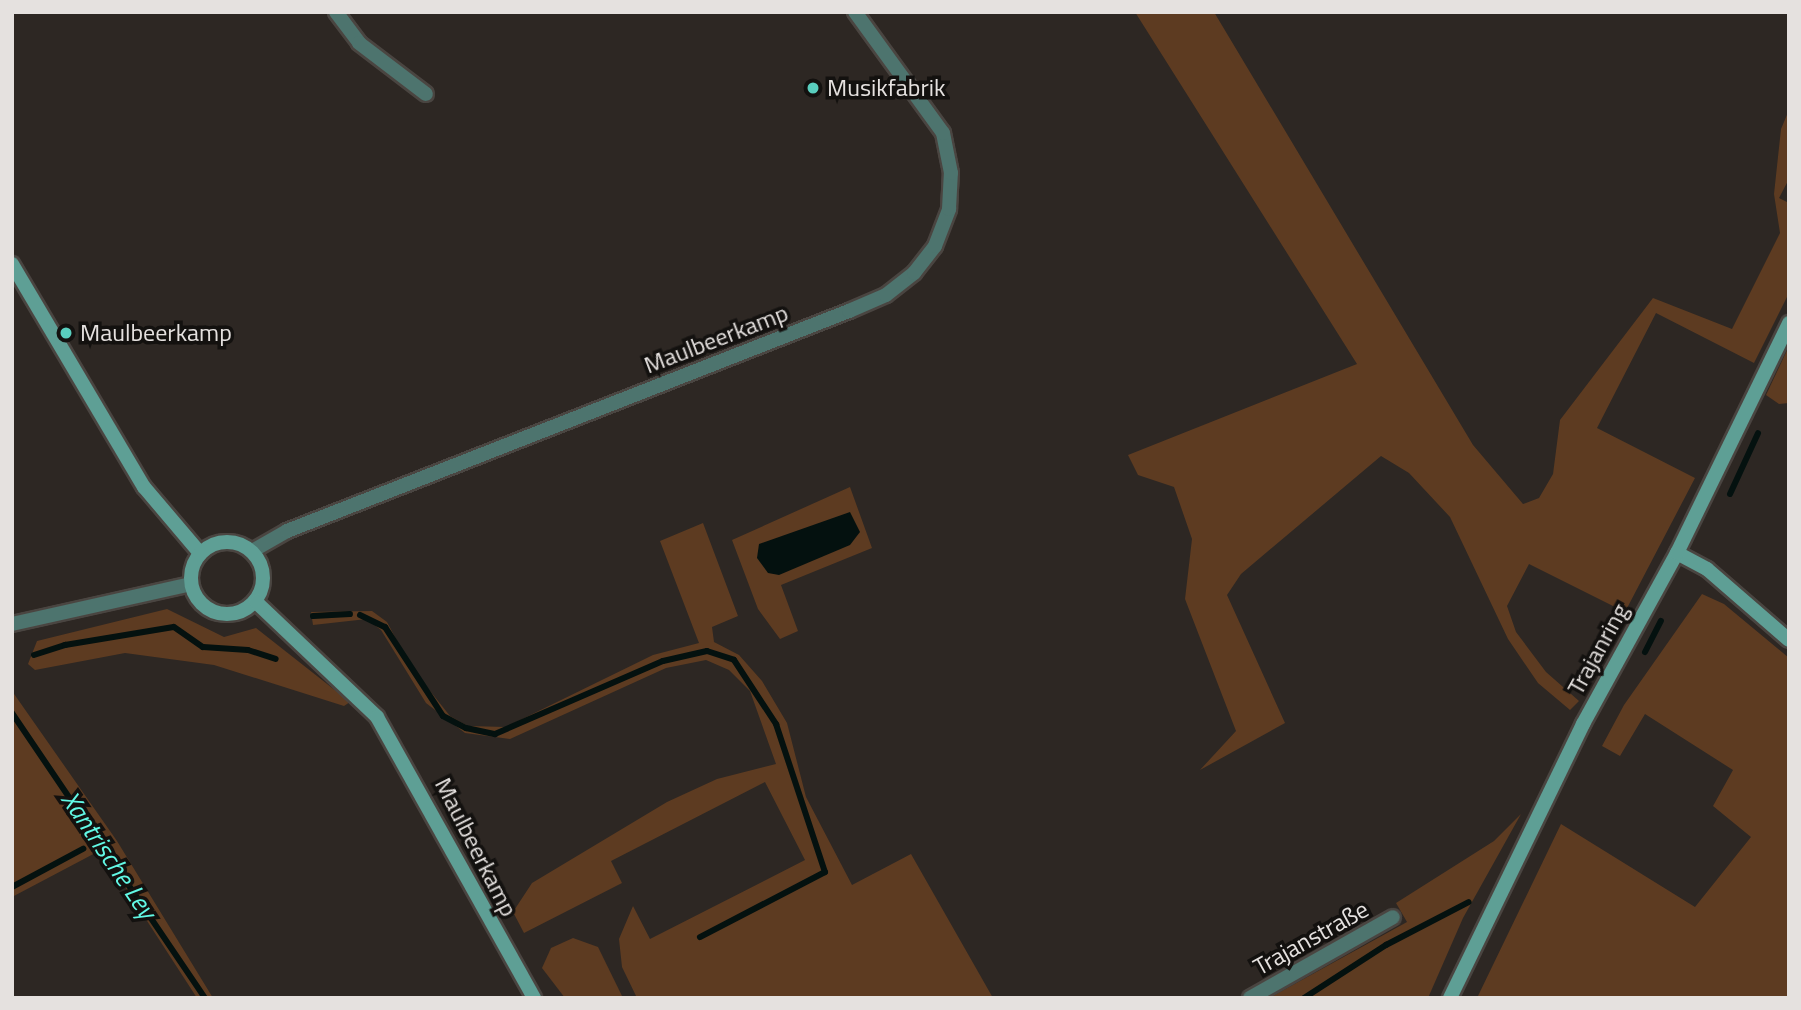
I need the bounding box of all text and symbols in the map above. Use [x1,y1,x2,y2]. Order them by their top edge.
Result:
place label: Musikfabrik [827,74,945,102]
marker: Musikfabrik [805,80,821,96]
street label: Maulbeerkamp [640,298,792,380]
place label: Maulbeerkamp [80,319,232,347]
marker: Maulbeerkamp [58,325,74,341]
street label: Trajanring [1561,598,1635,700]
street label: Maulbeerkamp [429,773,523,921]
water label: Xantrische Ley [55,785,163,925]
street label: Trajanstraße [1249,895,1373,981]

